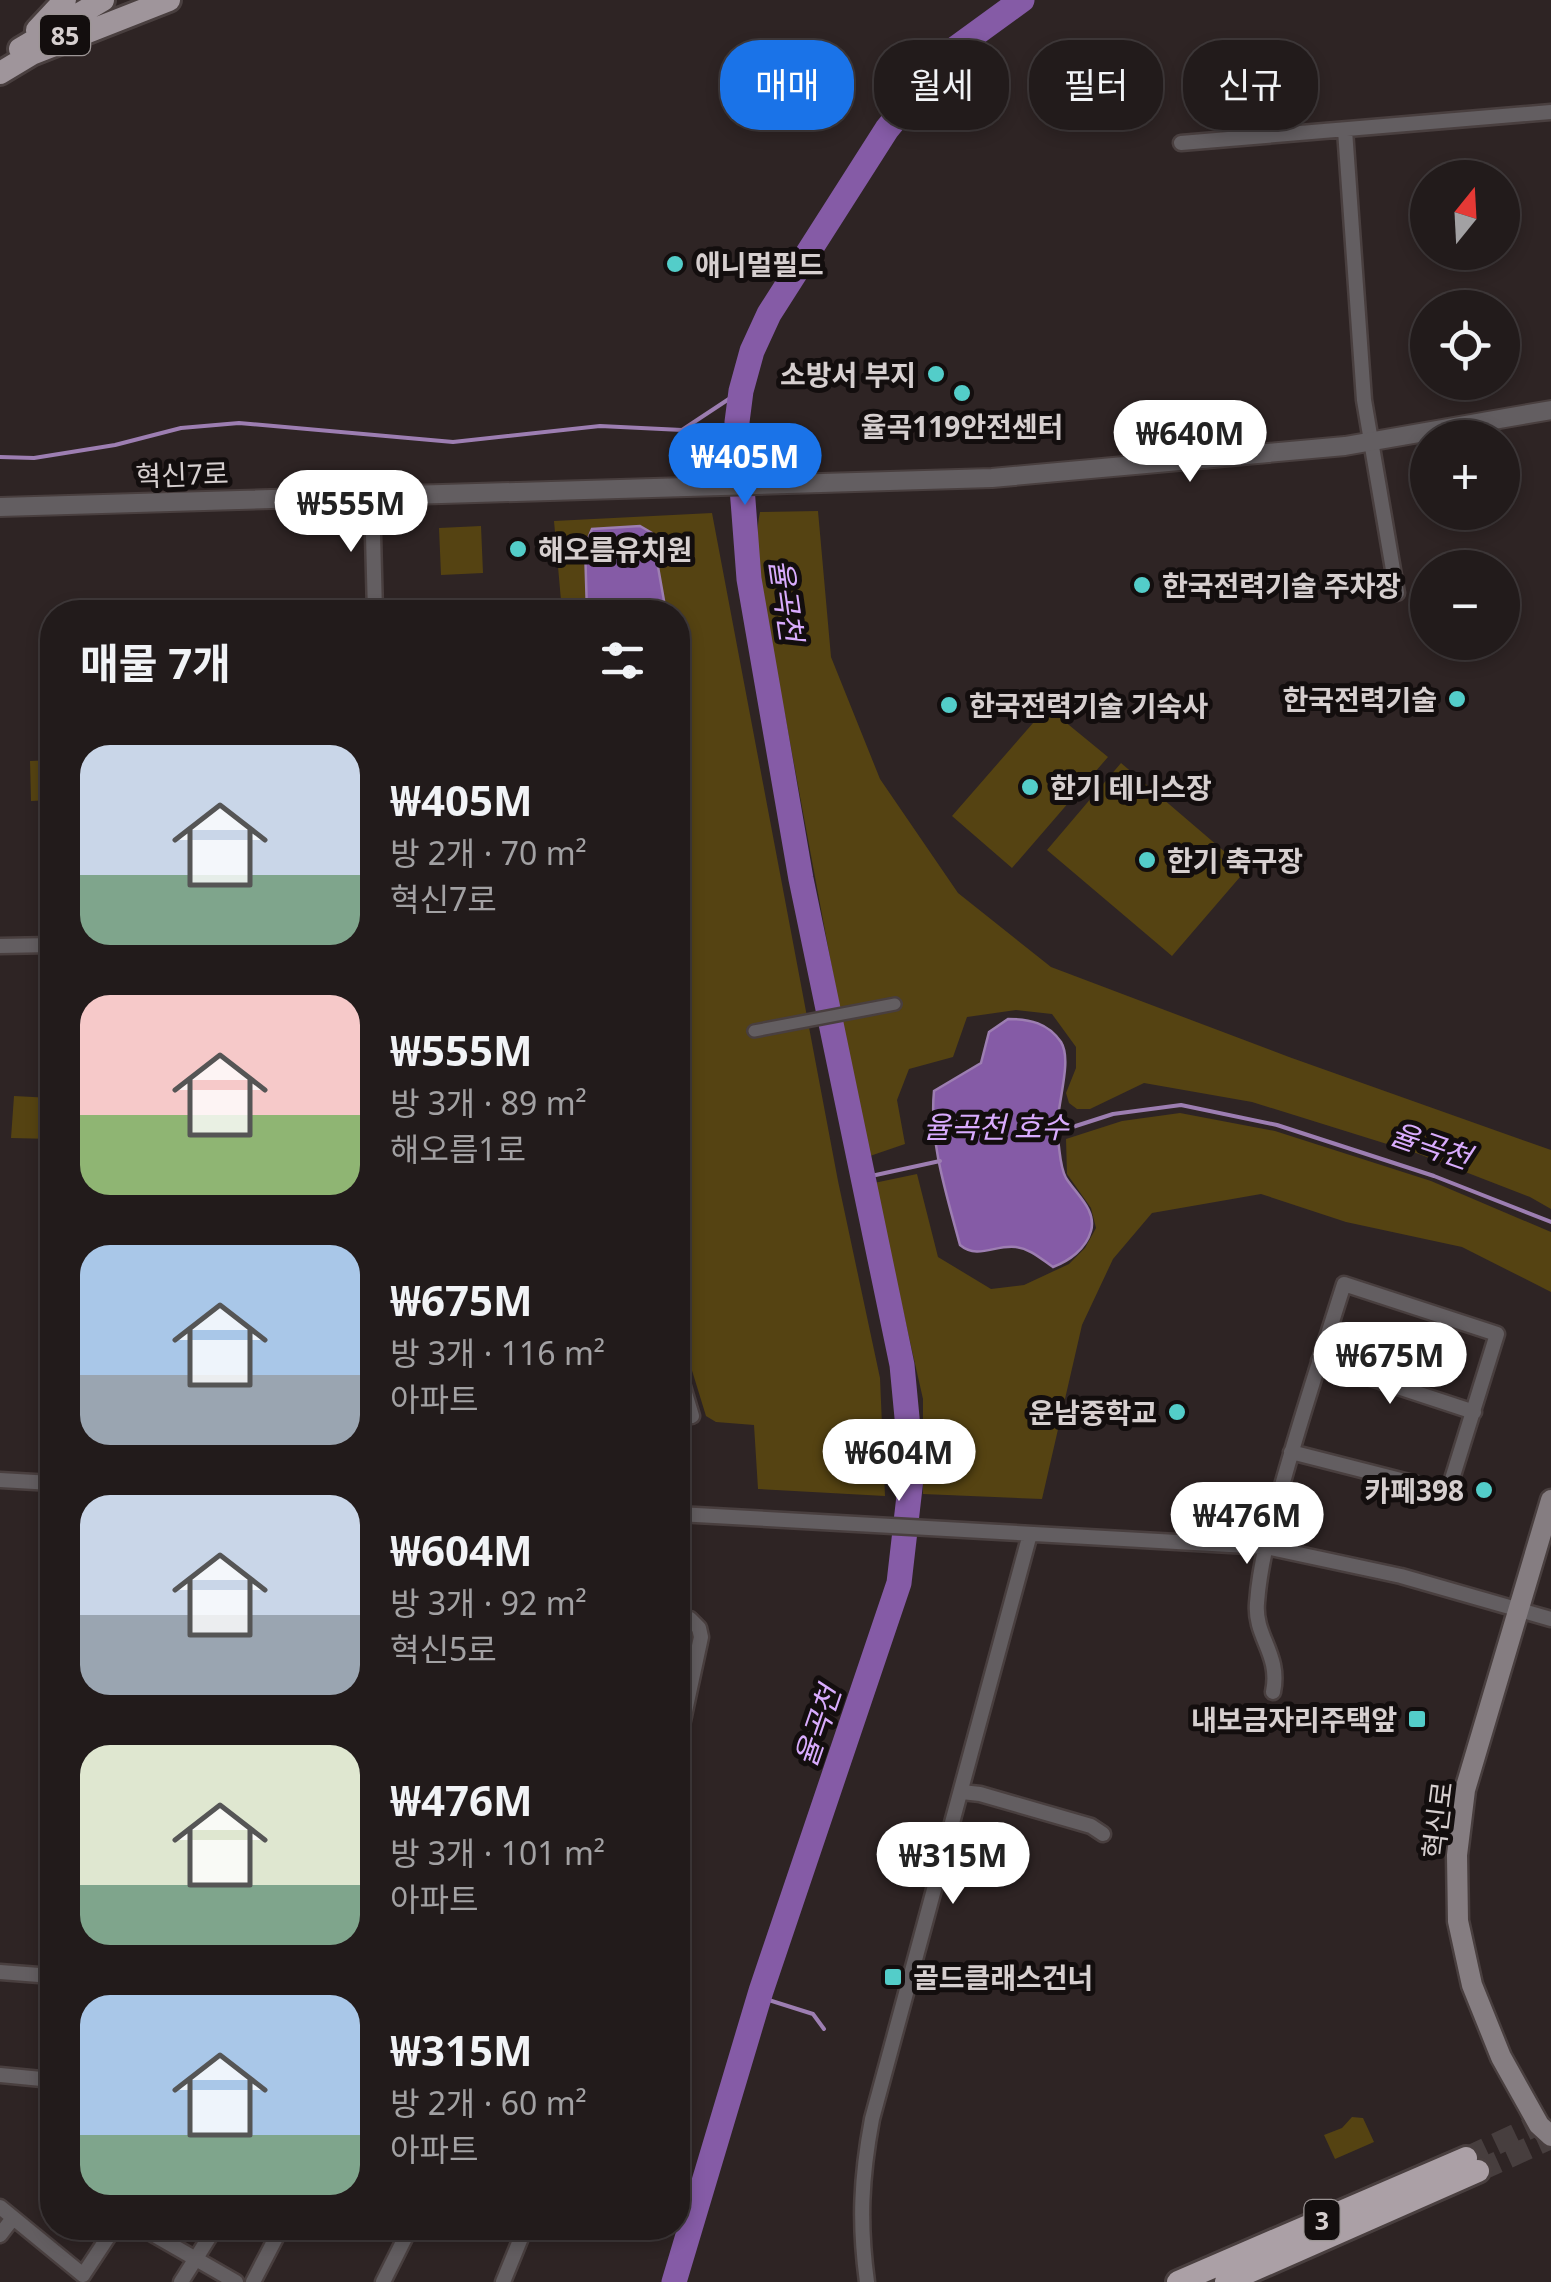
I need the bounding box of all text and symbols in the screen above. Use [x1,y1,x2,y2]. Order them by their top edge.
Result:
road number: 85 [40,15,90,55]
chip: 매매 [720,40,854,130]
chip: 월세 [874,40,1009,130]
chip: 필터 [1029,40,1163,130]
chip: 신규 [1183,40,1318,130]
north arrow [1410,160,1520,270]
map controls [1410,160,1520,660]
place label: 애니멀필드 [695,245,824,283]
marker: 애니멀필드 [664,253,686,275]
button: locate [1410,290,1520,400]
place label: 소방서 부지 [780,355,916,393]
marker: 소방서 부지 [925,363,947,385]
marker: 율곡119안전센터 [951,382,973,404]
pin: ₩640M [1120,400,1260,485]
place label: 율곡119안전센터 [861,407,1063,445]
text: ₩640M [1136,411,1244,454]
button: + [1410,420,1520,530]
pin: ₩405M [675,423,815,508]
text: ₩405M [691,434,799,477]
street label: 혁신7로 [135,453,229,495]
pin: ₩555M [281,470,421,555]
text: ₩555M [297,481,405,524]
place label: 해오름유치원 [538,530,693,568]
marker: 해오름유치원 [507,538,529,560]
button: − [1410,550,1520,660]
water label: 율곡천 [761,556,814,647]
place label: 한국전력기술 주차장 [1162,566,1401,604]
marker: 한국전력기술 주차장 [1131,574,1153,596]
icon: filters [595,633,650,688]
text: 매물 7개 [80,634,231,691]
place label: 한국전력기술 [1282,680,1437,718]
place label: 한국전력기술 기숙사 [969,686,1208,724]
marker: 한국전력기술 [1446,688,1468,710]
marker: 한국전력기술 기숙사 [938,694,960,716]
place label: 한기 테니스장 [1050,768,1212,806]
text: ₩405M [390,771,533,828]
marker: 한기 테니스장 [1019,776,1041,798]
icon: home [160,785,280,905]
text: 방 2개 · 70 m² [390,831,587,874]
place label: 한기 축구장 [1167,841,1303,879]
marker: 한기 축구장 [1136,849,1158,871]
text: 혁신7로 [390,877,497,920]
text: ₩555M [390,1021,533,1078]
icon: home [160,1035,280,1155]
text: 방 3개 · 89 m² [390,1081,587,1124]
water label: 율곡천 호수 [923,1106,1070,1147]
water label: 율곡천 [1385,1112,1480,1179]
text: 해오름1로 [390,1127,526,1170]
text: ₩675M [390,1271,533,1328]
icon: home [160,1285,280,1405]
pin: ₩675M [1320,1322,1460,1407]
text: 방 3개 · 116 m² [390,1331,605,1374]
text: ₩675M [1336,1333,1444,1376]
text: 아파트 [390,1377,478,1420]
place label: 운남중학교 [1028,1393,1157,1431]
marker: 운남중학교 [1166,1401,1188,1423]
pin: ₩604M [829,1419,969,1504]
text: ₩604M [845,1430,953,1473]
place label: 카페398 [1364,1471,1464,1509]
marker: 카페398 [1473,1479,1495,1501]
pin: ₩476M [1177,1482,1317,1567]
text: ₩476M [1193,1493,1301,1536]
text: ₩604M [390,1521,533,1578]
icon: home [160,1535,280,1655]
text: 방 3개 · 92 m² [390,1581,587,1624]
text: 혁신5로 [390,1627,497,1670]
water label: 율곡천 [784,1677,851,1772]
place label: 내보금자리주택앞 [1191,1700,1397,1738]
marker: 내보금자리주택앞 [1406,1708,1428,1730]
text: ₩476M [390,1771,533,1828]
street label: 혁신로 [1413,1779,1461,1861]
icon: home [160,1785,280,1905]
pin: ₩315M [883,1822,1023,1907]
text: 방 3개 · 101 m² [390,1831,605,1874]
text: ₩315M [899,1833,1007,1876]
text: 아파트 [390,1877,478,1920]
place label: 골드클래스건너 [913,1958,1093,1996]
marker: 골드클래스건너 [882,1966,904,1988]
text: ₩315M [390,2021,533,2078]
icon: home [160,2035,280,2155]
text: 방 2개 · 60 m² [390,2081,587,2124]
text: 아파트 [390,2127,478,2170]
road number: 3 [1304,2200,1340,2240]

